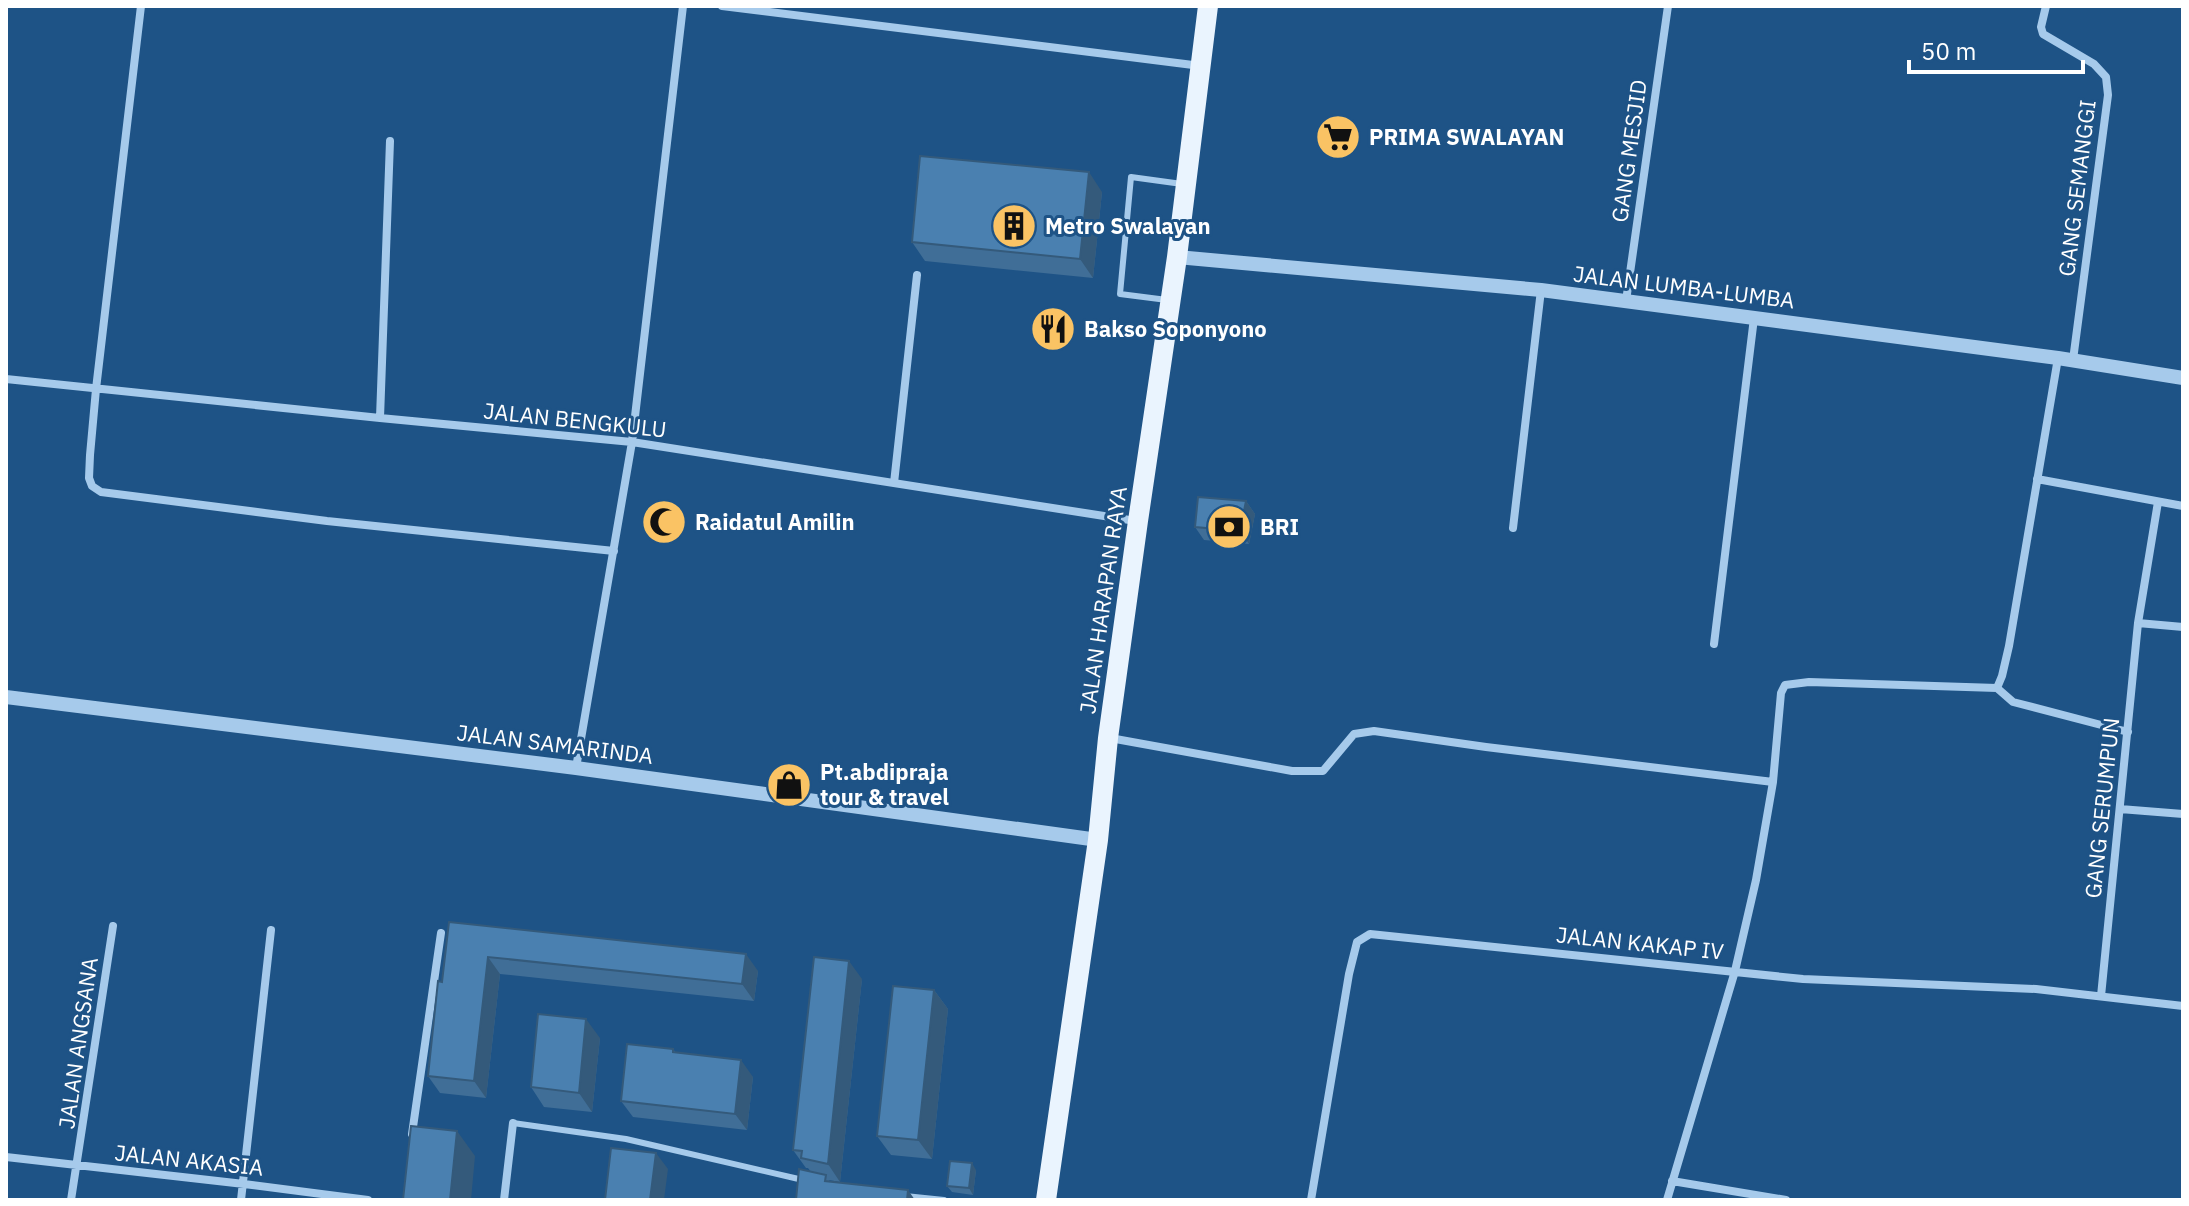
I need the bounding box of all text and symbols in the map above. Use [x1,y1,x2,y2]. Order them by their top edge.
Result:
scale bar [1909,24,2083,74]
text: 50 m [1921,35,1976,67]
street label: GANG MESJID [1604,78,1653,224]
street label: GANG SEMANGGI [2051,98,2102,278]
supermarket icon: PRIMA SWALAYAN [1314,113,1362,161]
place label: PRIMA SWALAYAN [1369,122,1565,151]
building icon: Metro Swalayan [990,202,1038,250]
place label: Metro Swalayan [1045,211,1211,240]
street label: JALAN LUMBA-LUMBA [1572,259,1796,314]
restaurant icon: Bakso Soponyono [1029,305,1077,353]
place label: Bakso Soponyono [1084,314,1267,343]
street label: JALAN BENGKULU [482,395,668,444]
street label: JALAN HARAPAN RAYA [1072,484,1133,716]
mosque icon: Raidatul Amilin [640,498,688,546]
bank icon: BRI [1205,503,1253,551]
place label: Raidatul Amilin [695,507,855,536]
place label: BRI [1260,512,1299,541]
street label: GANG SERUMPUN [2078,716,2125,900]
street label: JALAN SAMARINDA [455,717,655,770]
place label: Pt.abdipraja tour & travel [820,757,949,811]
shop icon: Pt.abdipraja tour & travel [765,761,813,809]
street label: JALAN KAKAP IV [1555,919,1725,966]
street label: JALAN ANGSANA [51,955,104,1131]
street label: JALAN AKASIA [113,1137,265,1182]

